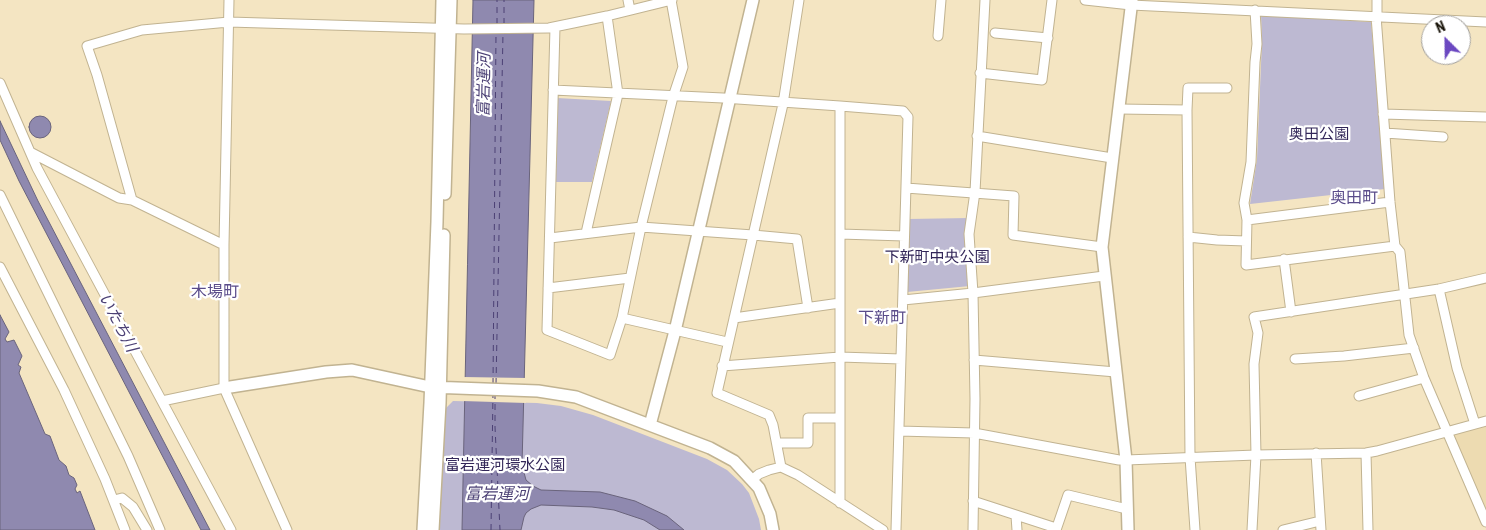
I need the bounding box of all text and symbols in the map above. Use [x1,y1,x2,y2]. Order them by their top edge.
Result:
north arrow [1421,15,1471,65]
text: N [1433,18,1448,36]
water label: 富岩運河 [475,53,495,117]
park label: 奥田公園 [1289,126,1349,144]
district label: 奥田町 [1330,189,1378,209]
park label: 下新町中央公園 [885,249,989,267]
district label: 木場町 [191,283,239,303]
water label: いたち川 [94,290,140,356]
district label: 下新町 [858,309,906,329]
park label: 富岩運河環水公園 [445,457,565,475]
water label: 富岩運河 [465,485,529,505]

